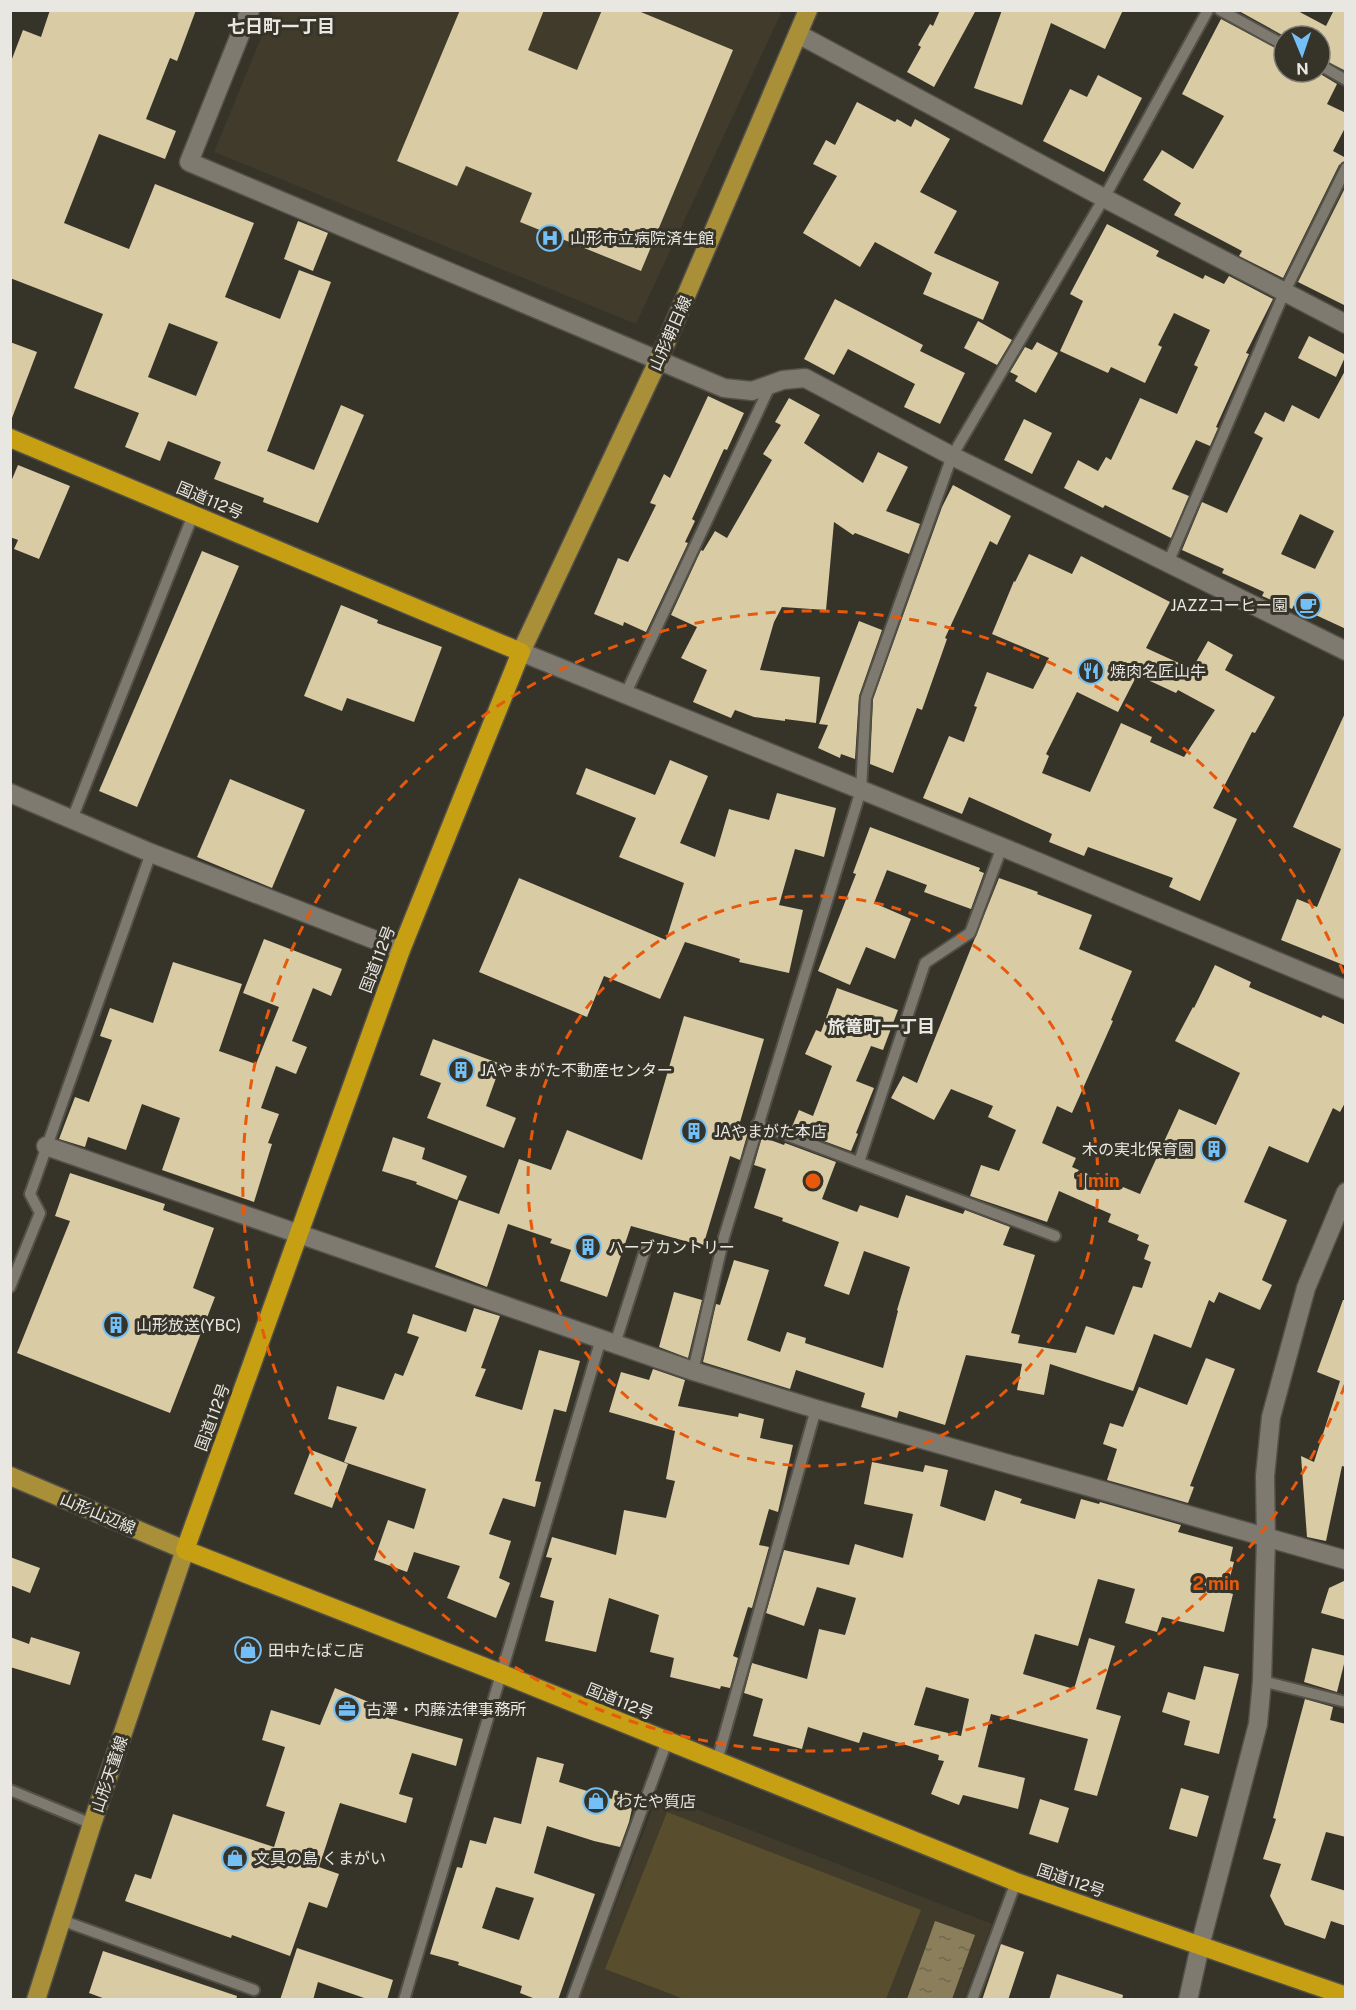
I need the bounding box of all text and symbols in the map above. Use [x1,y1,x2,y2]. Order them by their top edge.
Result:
district label: 七日町一丁目 [227,16,335,37]
north arrow [1272,24,1332,84]
text: N [1296,59,1309,78]
hospital icon: 山形市立病院済生館 [535,223,565,253]
place label: 山形市立病院済生館 [570,229,714,248]
street label: 山形朝日線 [646,293,695,374]
street label: 国道112号 [174,478,246,523]
cafe icon: JAZZコーヒー園 [1293,590,1323,620]
place label: JAZZコーヒー園 [1170,596,1288,615]
restaurant icon: 焼肉名匠山牛 [1076,656,1106,686]
place label: 焼肉名匠山牛 [1110,662,1206,681]
street label: 国道112号 [356,923,399,996]
district label: 旅篭町一丁目 [827,1016,935,1037]
building icon: JAやまがた不動産センター [446,1055,476,1085]
place label: JAやまがた不動産センター [480,1061,673,1080]
building icon: JAやまがた本店 [679,1116,709,1146]
place label: JAやまがた本店 [714,1122,827,1141]
building icon: 木の実北保育園 [1199,1134,1229,1164]
place label: 木の実北保育園 [1082,1140,1194,1159]
text: 1 min [1076,1170,1120,1191]
centre of rings [803,1171,823,1191]
building icon: ハーブカントリー [573,1232,603,1262]
place label: ハーブカントリー [608,1238,735,1257]
building icon: 山形放送(YBC) [101,1310,131,1340]
place label: 山形放送(YBC) [136,1316,241,1335]
street label: 国道112号 [191,1381,233,1454]
street label: 山形山辺線 [57,1489,138,1538]
text: 2 min [1192,1573,1240,1594]
shop icon: 田中たばこ店 [233,1635,263,1665]
place label: 田中たばこ店 [268,1641,364,1660]
street label: 国道112号 [584,1679,656,1723]
office icon: 古澤・内藤法律事務所 [332,1694,362,1724]
place label: 古澤・内藤法律事務所 [366,1700,526,1719]
street label: 山形天童線 [87,1733,131,1815]
shop icon: わたや質店 [581,1786,611,1816]
place label: わたや質店 [616,1792,696,1811]
shop icon: 文具の島 くまがい [220,1843,250,1873]
place label: 文具の島 くまがい [254,1849,386,1868]
street label: 国道112号 [1034,1860,1107,1901]

